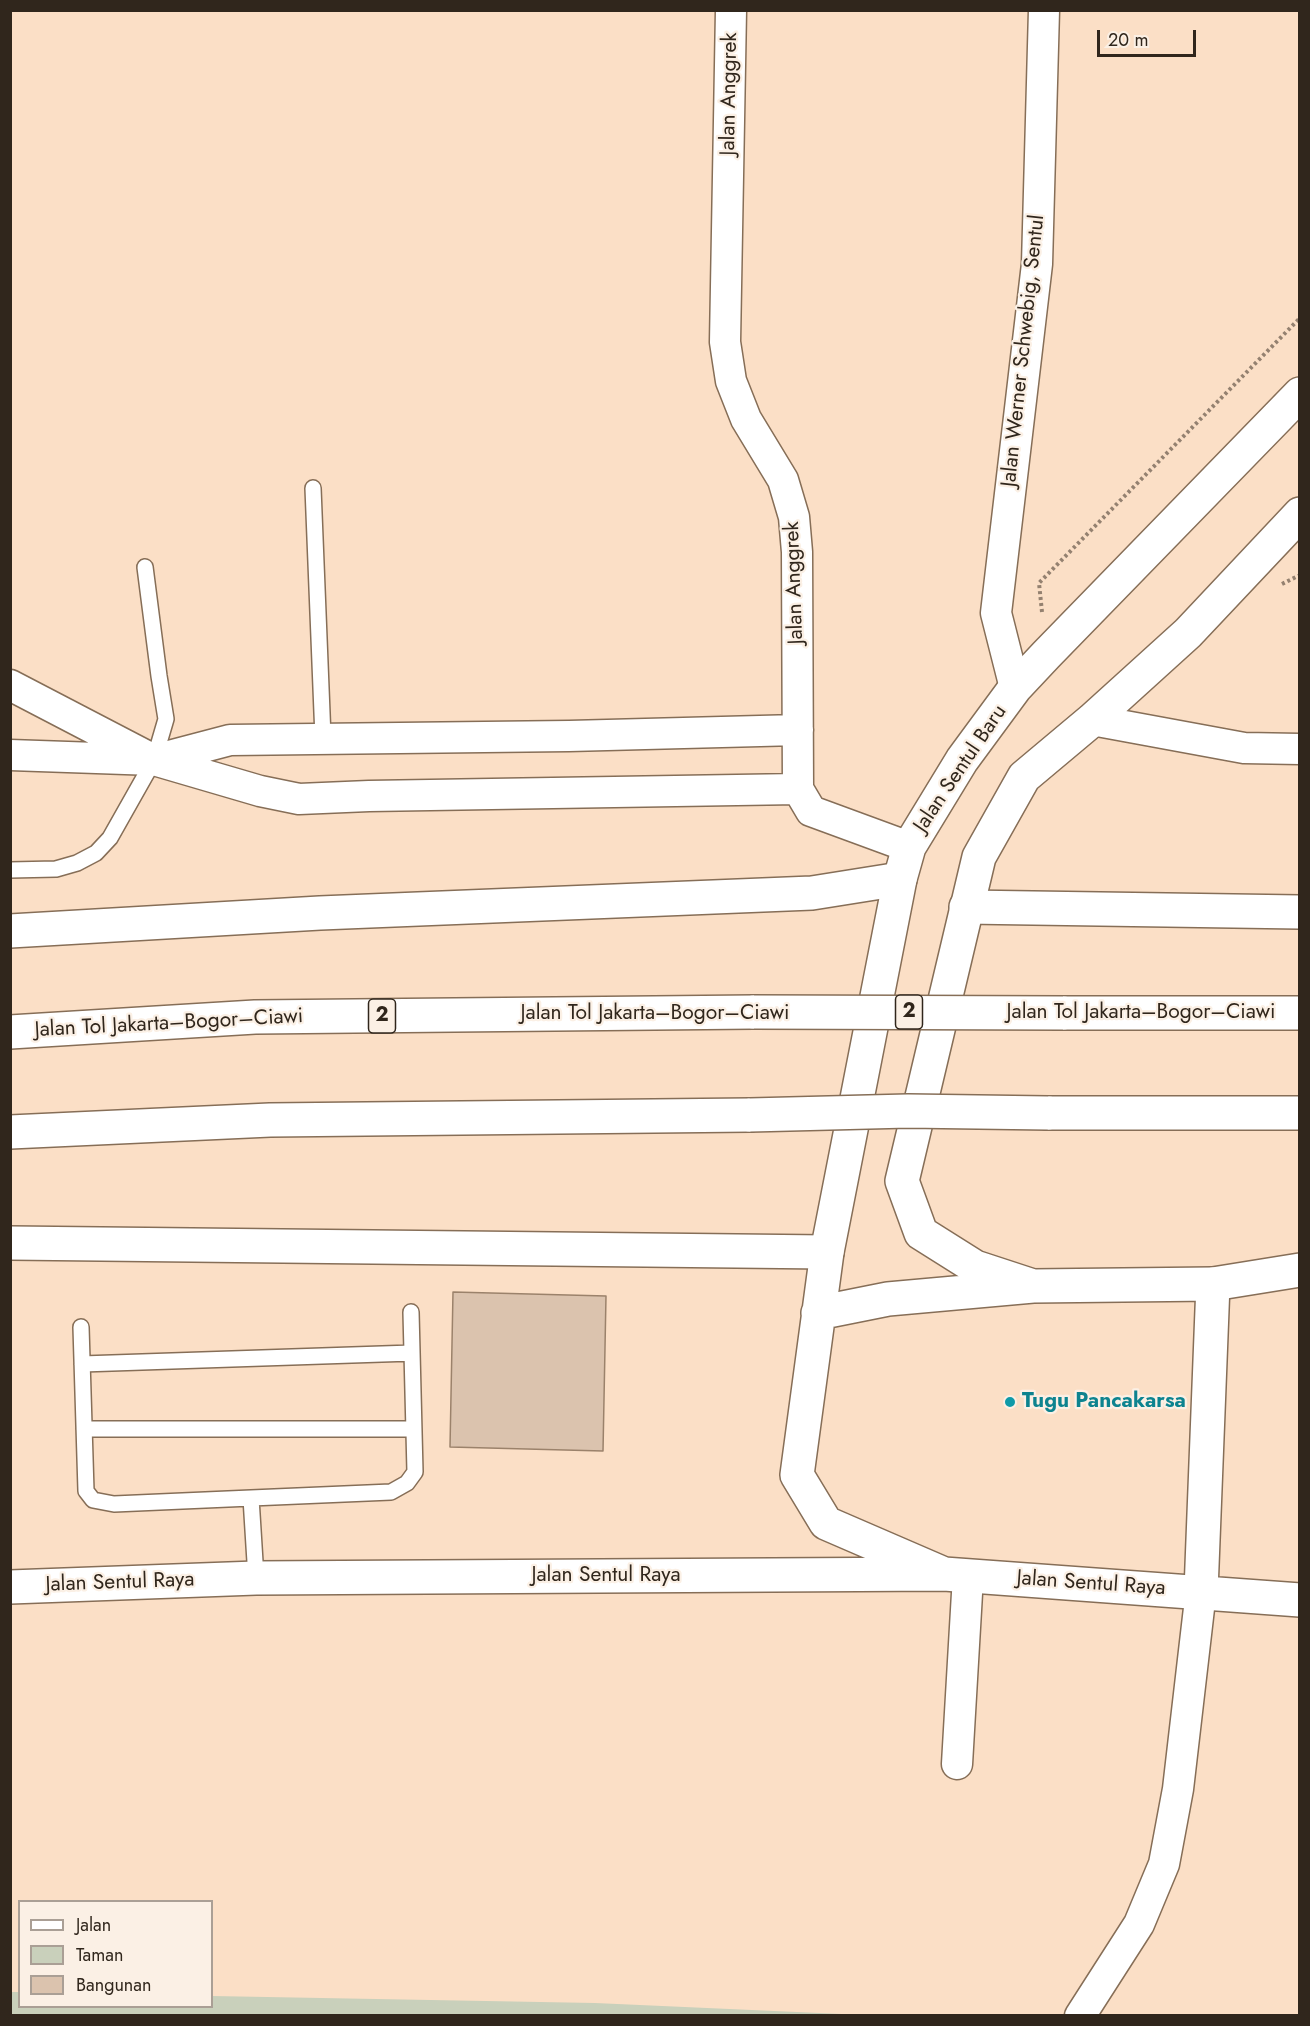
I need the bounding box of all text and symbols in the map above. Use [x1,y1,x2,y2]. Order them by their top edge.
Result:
scale bar [1100,18,1199,56]
text: 20 m [1108,27,1148,53]
street label: Jalan Anggrek [716,32,744,156]
street label: Jalan Werner Schwebig, Sentul [997,214,1051,488]
street label: Jalan Anggrek [780,521,810,645]
street label: Jalan Sentul Baru [909,701,1013,837]
road number: 2 [896,995,922,1029]
road number: 2 [368,999,395,1033]
street label: Jalan Tol Jakarta–Bogor–Ciawi [1007,1000,1275,1026]
street label: Jalan Tol Jakarta–Bogor–Ciawi [521,1001,789,1027]
street label: Jalan Tol Jakarta–Bogor–Ciawi [34,1004,304,1044]
place label: Tugu Pancakarsa [1022,1389,1186,1415]
marker: Tugu Pancakarsa [1003,1395,1017,1409]
street label: Jalan Sentul Raya [531,1563,681,1589]
street label: Jalan Sentul Raya [1016,1566,1166,1602]
street label: Jalan Sentul Raya [45,1568,195,1598]
legend [18,1900,213,2008]
text: Jalan [76,1912,111,1938]
text: Taman [76,1942,123,1968]
text: Bangunan [76,1972,151,1998]

